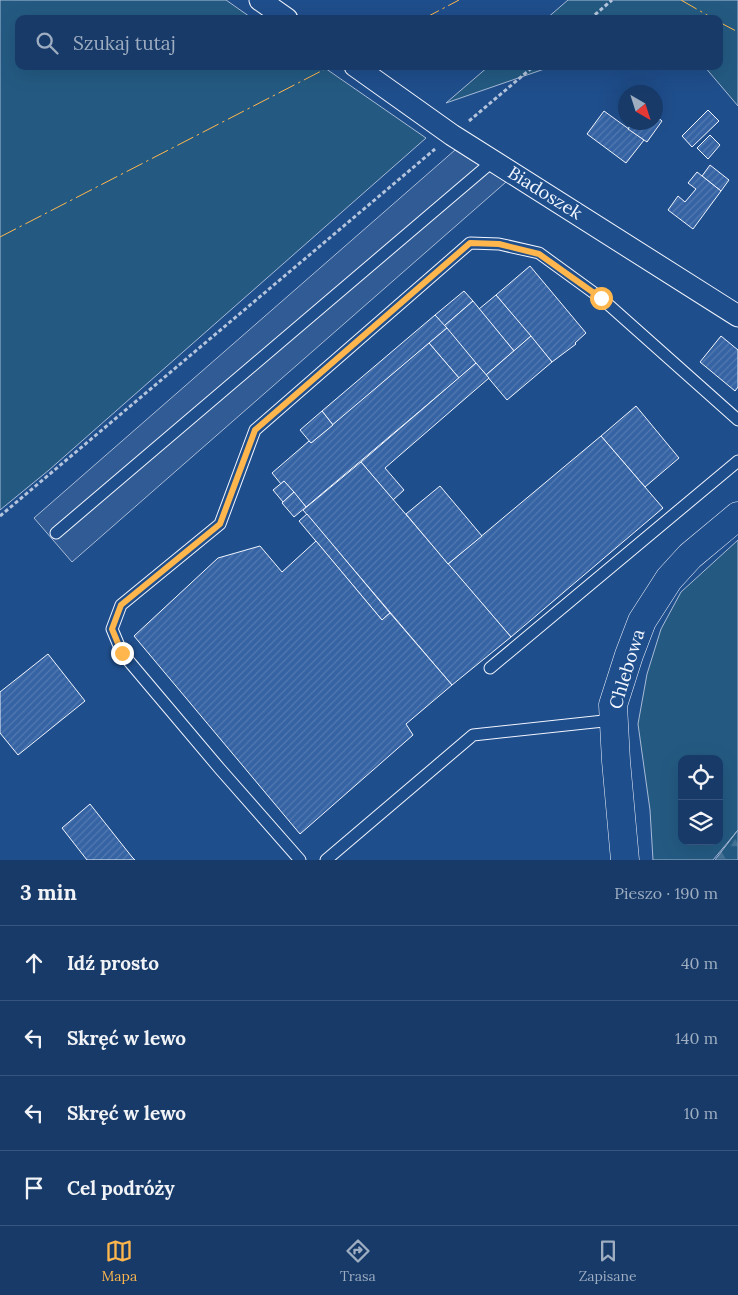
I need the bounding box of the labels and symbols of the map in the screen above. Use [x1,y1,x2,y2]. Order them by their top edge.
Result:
north arrow [618,85,663,130]
street label: Biadoszek [504,161,587,225]
route start [590,287,613,310]
street label: Chlebowa [603,626,650,712]
route end [111,642,134,665]

